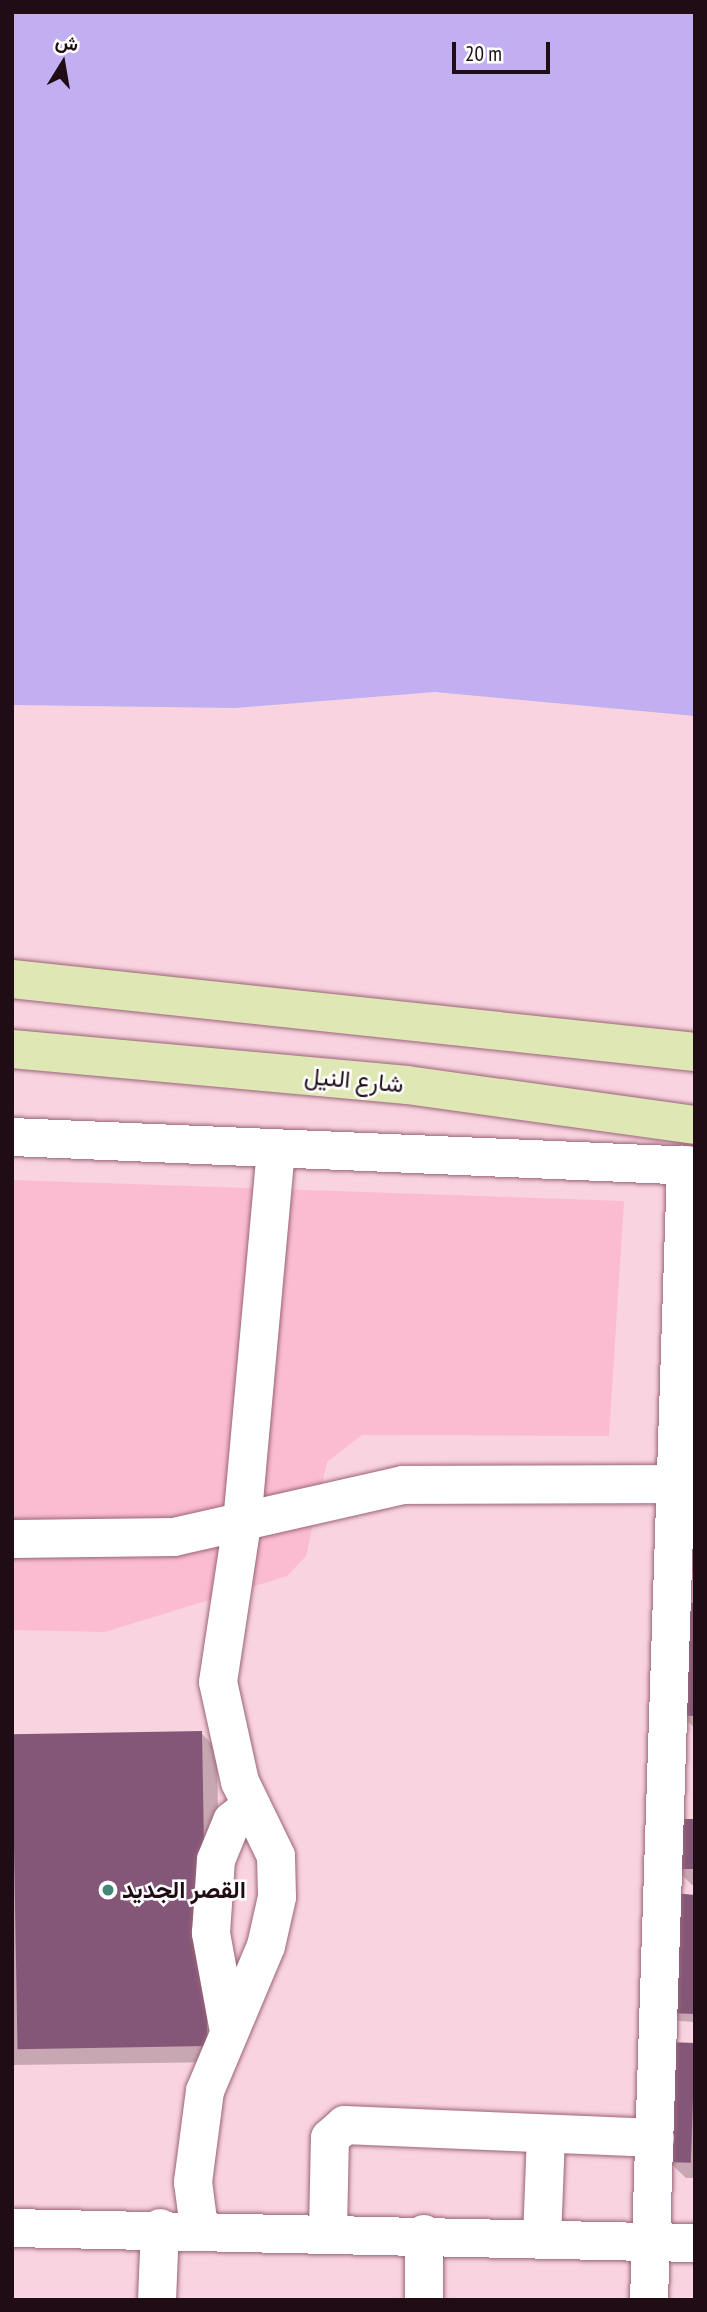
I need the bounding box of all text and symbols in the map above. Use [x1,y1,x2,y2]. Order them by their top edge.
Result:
north arrow [28,28,98,98]
text: ش [54,28,81,56]
scale bar [455,28,553,72]
text: 20 m [465,40,502,67]
street label: شارع النيل [303,1061,405,1099]
place label: القصر الجديد [122,1876,246,1904]
marker: القصر الجديد [100,1882,116,1898]

